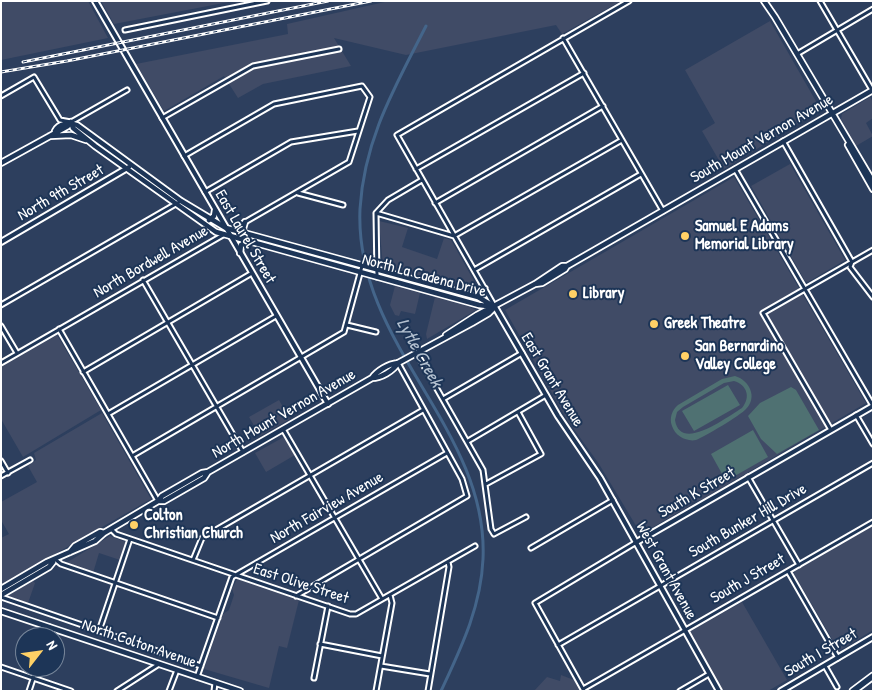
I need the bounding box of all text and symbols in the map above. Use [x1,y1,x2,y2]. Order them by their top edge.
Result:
street label: South Mount Vernon Avenue [687,90,837,188]
street label: North 9th Street [15,161,107,225]
street label: East Laurel Street [210,187,280,287]
place label: Samuel E Adams Memorial Library [695,217,794,255]
street label: North Bordwell Avenue [90,221,212,303]
marker: Samuel E Adams Memorial Library [679,230,691,242]
street label: North La Cadena Drive [360,250,488,302]
place label: Library [583,284,624,304]
marker: Library [567,288,579,300]
place label: Greek Theatre [664,314,746,334]
water label: Lytle Creek [391,315,447,391]
marker: Greek Theatre [648,318,660,330]
street label: East Grant Avenue [517,330,587,430]
place label: San Bernardino Valley College [695,337,783,375]
marker: San Bernardino Valley College [679,350,691,362]
street label: North Mount Vernon Avenue [209,365,359,463]
street label: South K Street [655,463,739,523]
street label: North Fairview Avenue [267,468,387,548]
street label: South Bunker Hill Drive [686,480,810,562]
place label: Colton Christian Church [144,506,243,544]
marker: Colton Christian Church [128,519,140,531]
street label: West Grant Avenue [631,519,701,623]
street label: South J Street [707,550,789,608]
street label: East Olive Street [251,560,351,608]
street label: North Colton Avenue [79,615,199,673]
street label: South I Street [781,624,861,682]
north arrow [15,627,65,677]
text: N [42,637,63,653]

